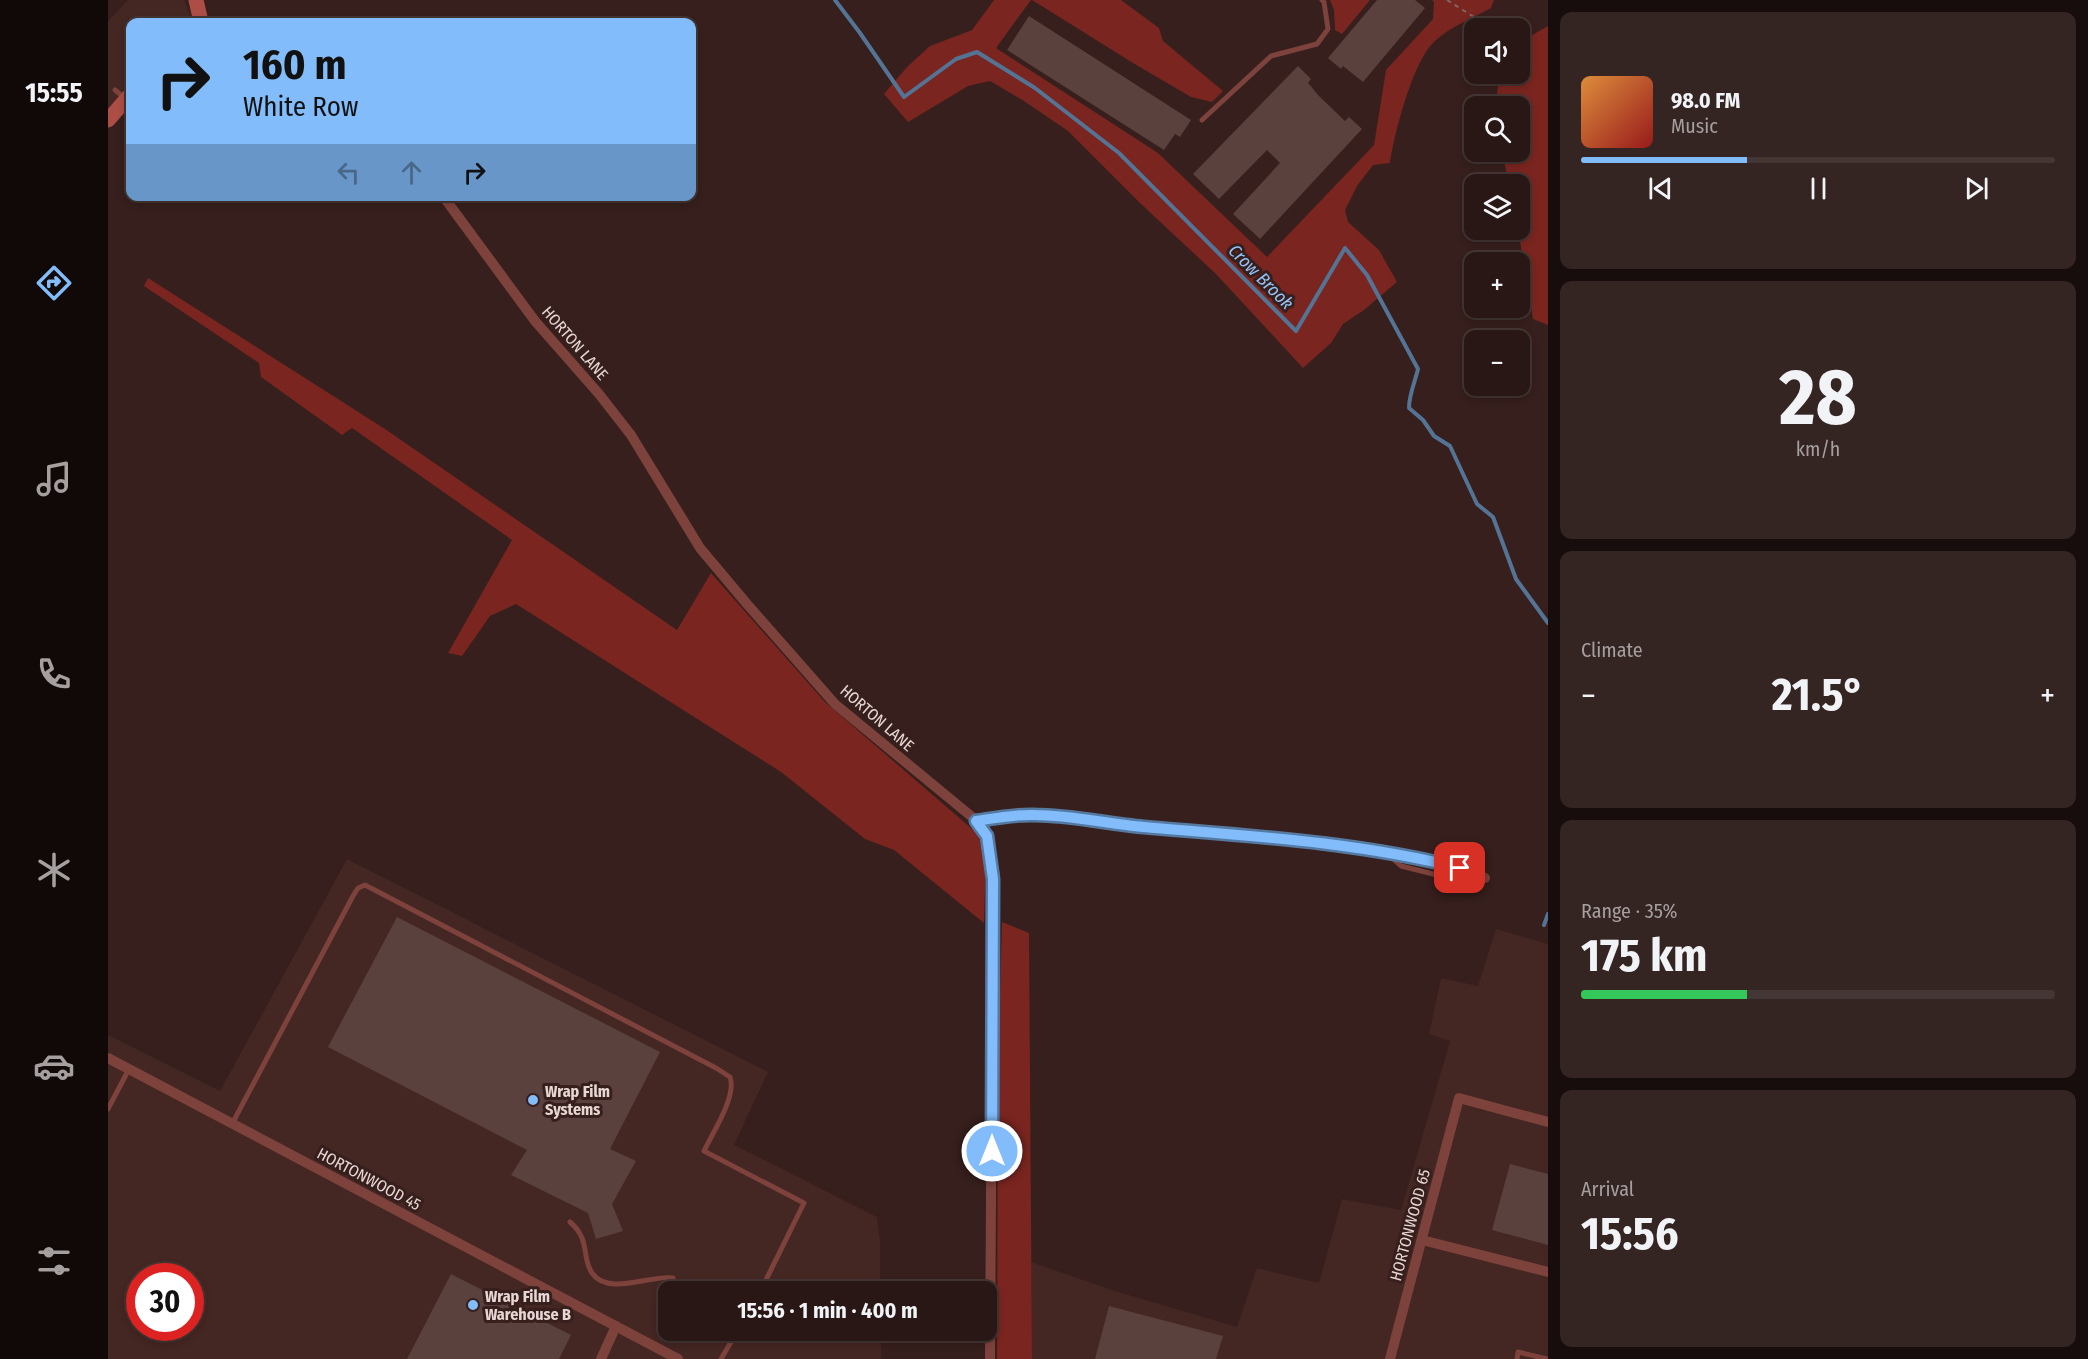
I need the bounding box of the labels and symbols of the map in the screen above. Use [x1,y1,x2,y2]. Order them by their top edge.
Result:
water label: Crow Brook [1224,240,1298,314]
street label: HORTON LANE [538,302,612,384]
street label: HORTON LANE [836,681,918,755]
pin [1434,842,1485,893]
place label: Wrap Film Systems [545,1082,610,1119]
marker: Wrap Film Systems [526,1093,540,1107]
position arrow [960,1119,1024,1183]
street label: HORTONWOOD 45 [314,1144,424,1214]
street label: HORTONWOOD 65 [1386,1167,1434,1283]
speed limit sign: 30 [126,1263,204,1341]
place label: Wrap Film Warehouse B [485,1287,571,1324]
marker: Wrap Film Warehouse B [466,1298,480,1312]

